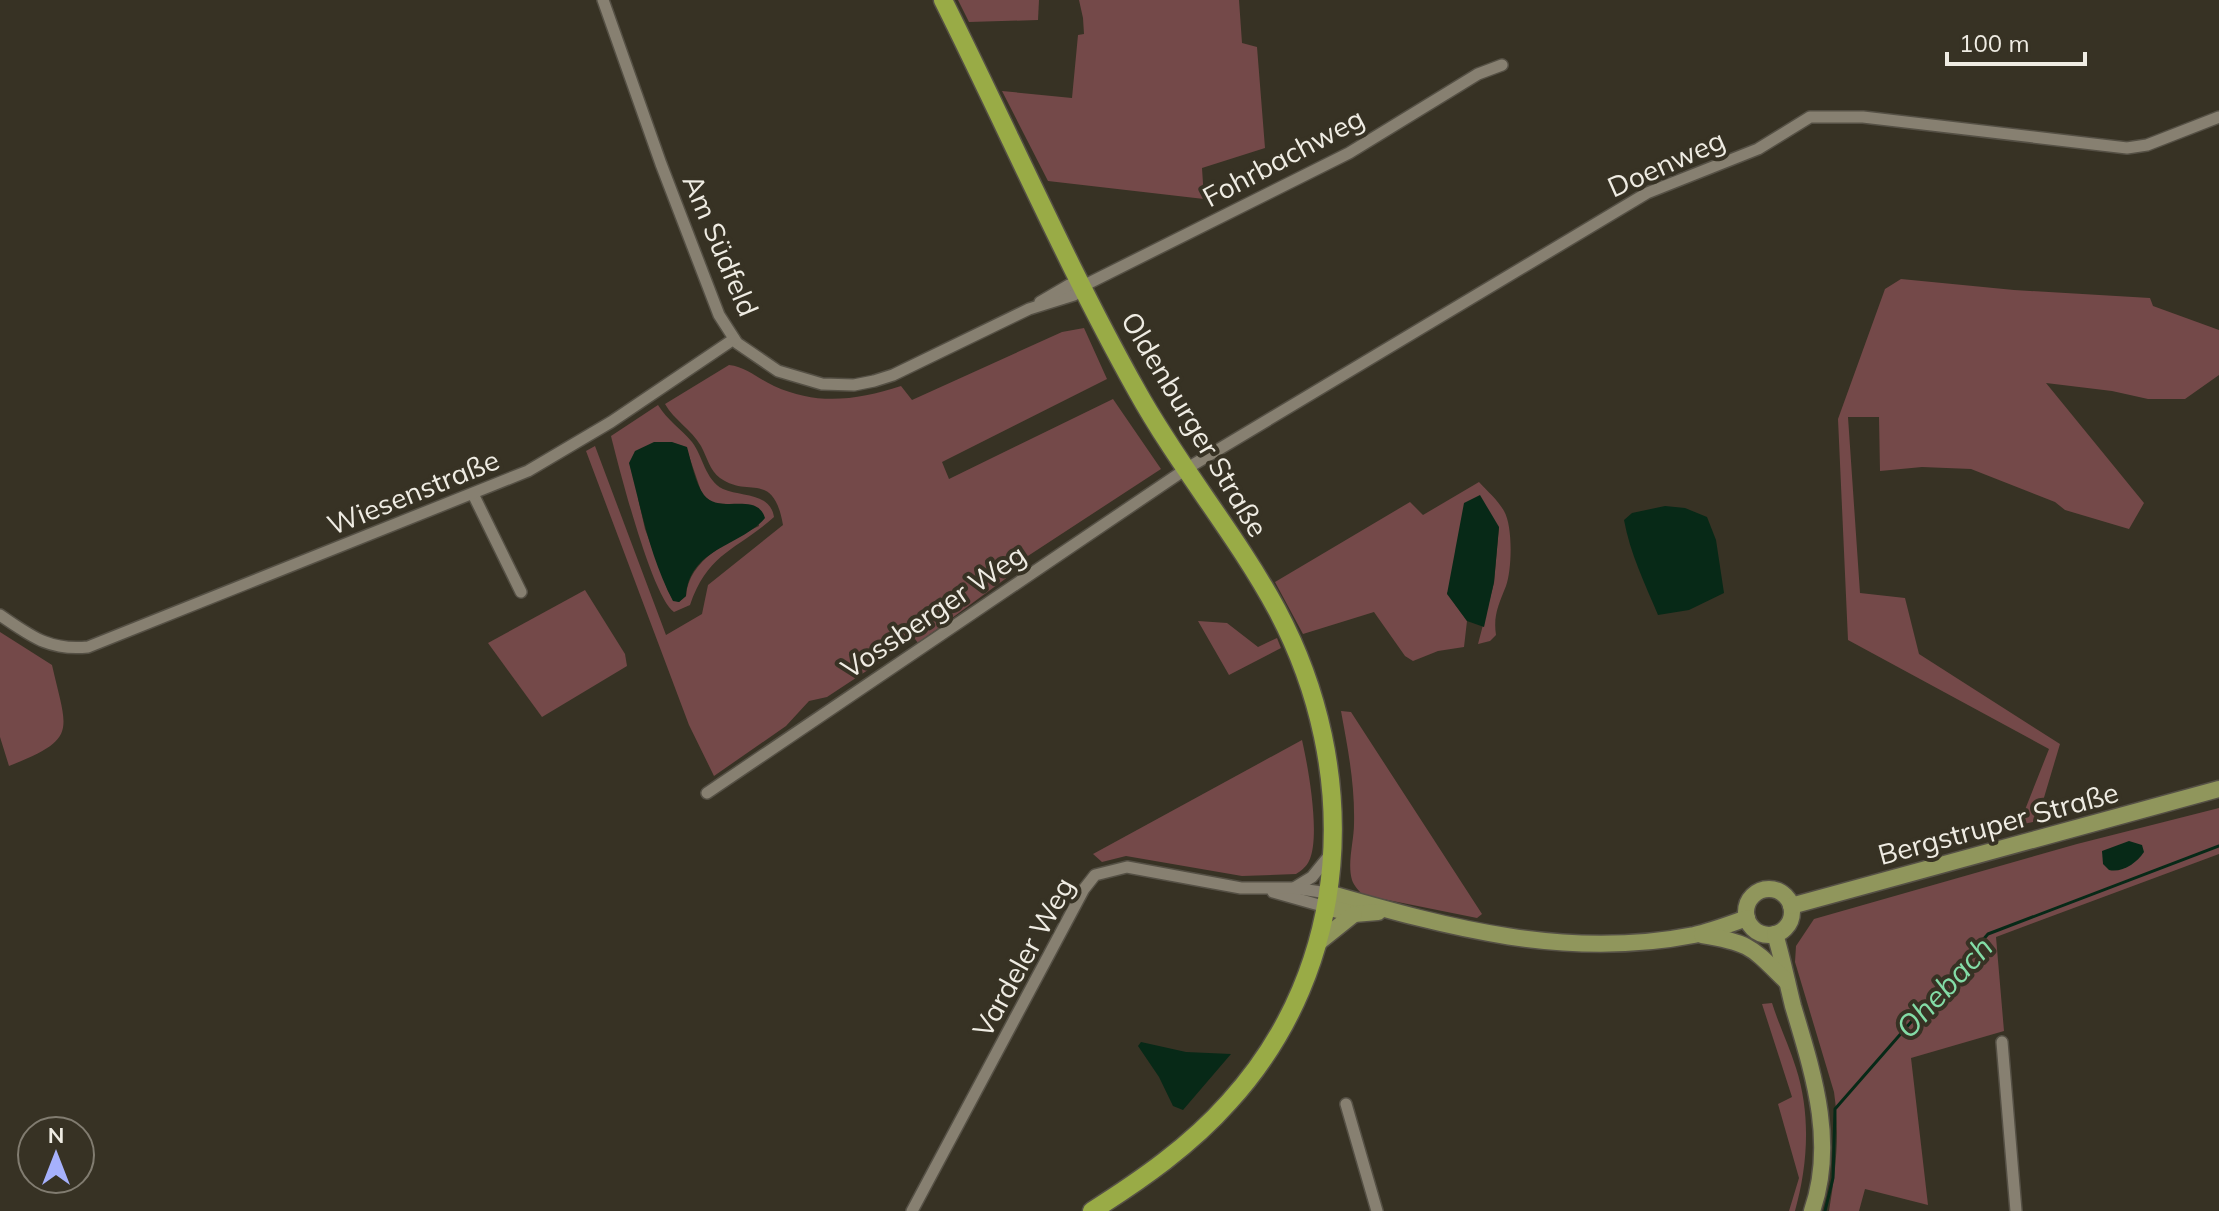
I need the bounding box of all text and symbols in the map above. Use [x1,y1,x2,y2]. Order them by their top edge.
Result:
scale bar [1947,16,2085,66]
text: 100 m [1959,28,2030,58]
street label: Fohrbachweg [1196,100,1370,214]
street label: Doenweg [1602,122,1730,204]
street label: Am Südfeld [675,169,767,321]
street label: Oldenburger Straße [1114,305,1276,543]
street label: Wiesenstraße [322,442,504,542]
street label: Vossberger Weg [834,536,1032,686]
street label: Bergstruper Straße [1874,774,2122,872]
street label: Vardeler Weg [965,871,1081,1043]
water label: Ohebach [1887,928,2001,1046]
north arrow [16,1115,96,1195]
text: N [48,1121,64,1149]

